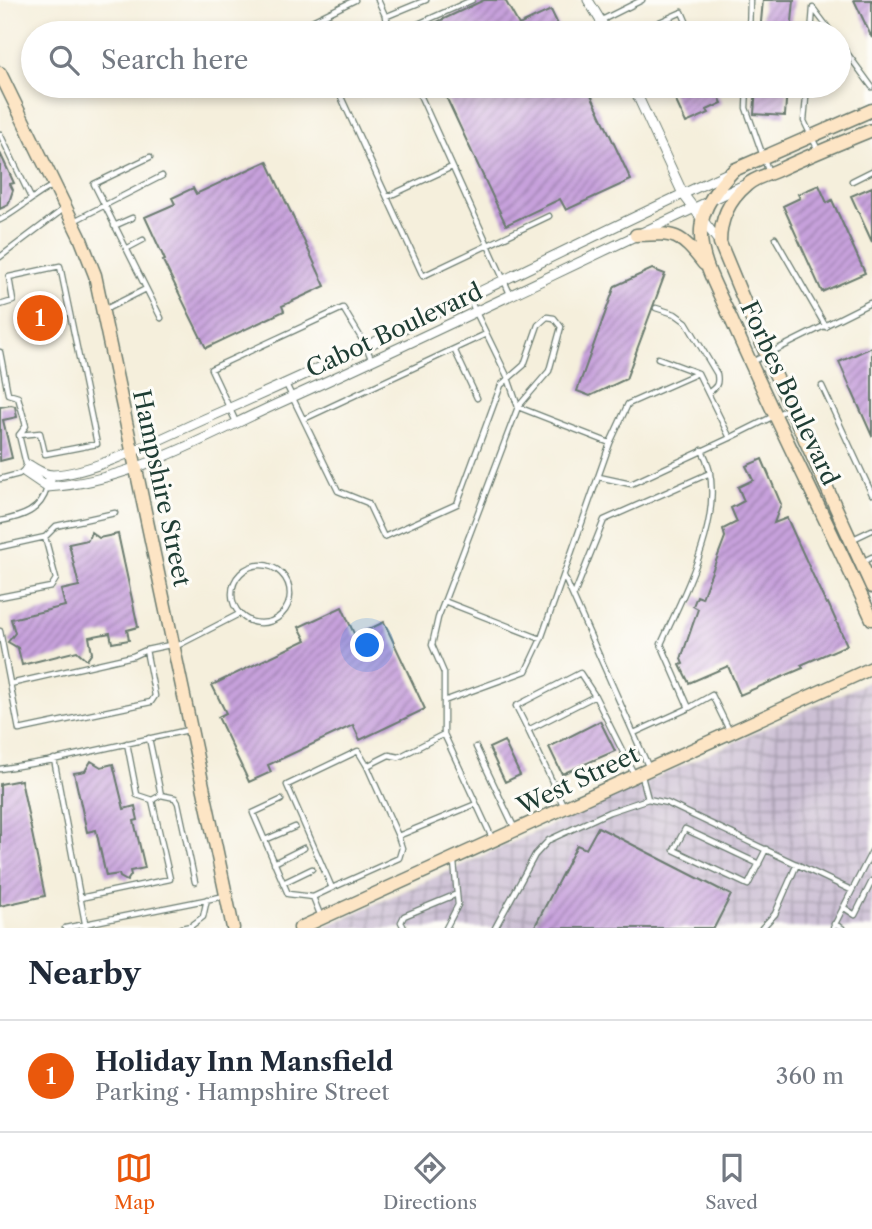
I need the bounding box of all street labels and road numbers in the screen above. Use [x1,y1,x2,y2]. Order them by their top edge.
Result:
street label: Cabot Boulevard [301,276,487,384]
street label: Forbes Boulevard [735,296,846,490]
street label: Hampshire Street [127,387,197,590]
street label: West Street [512,739,644,821]

